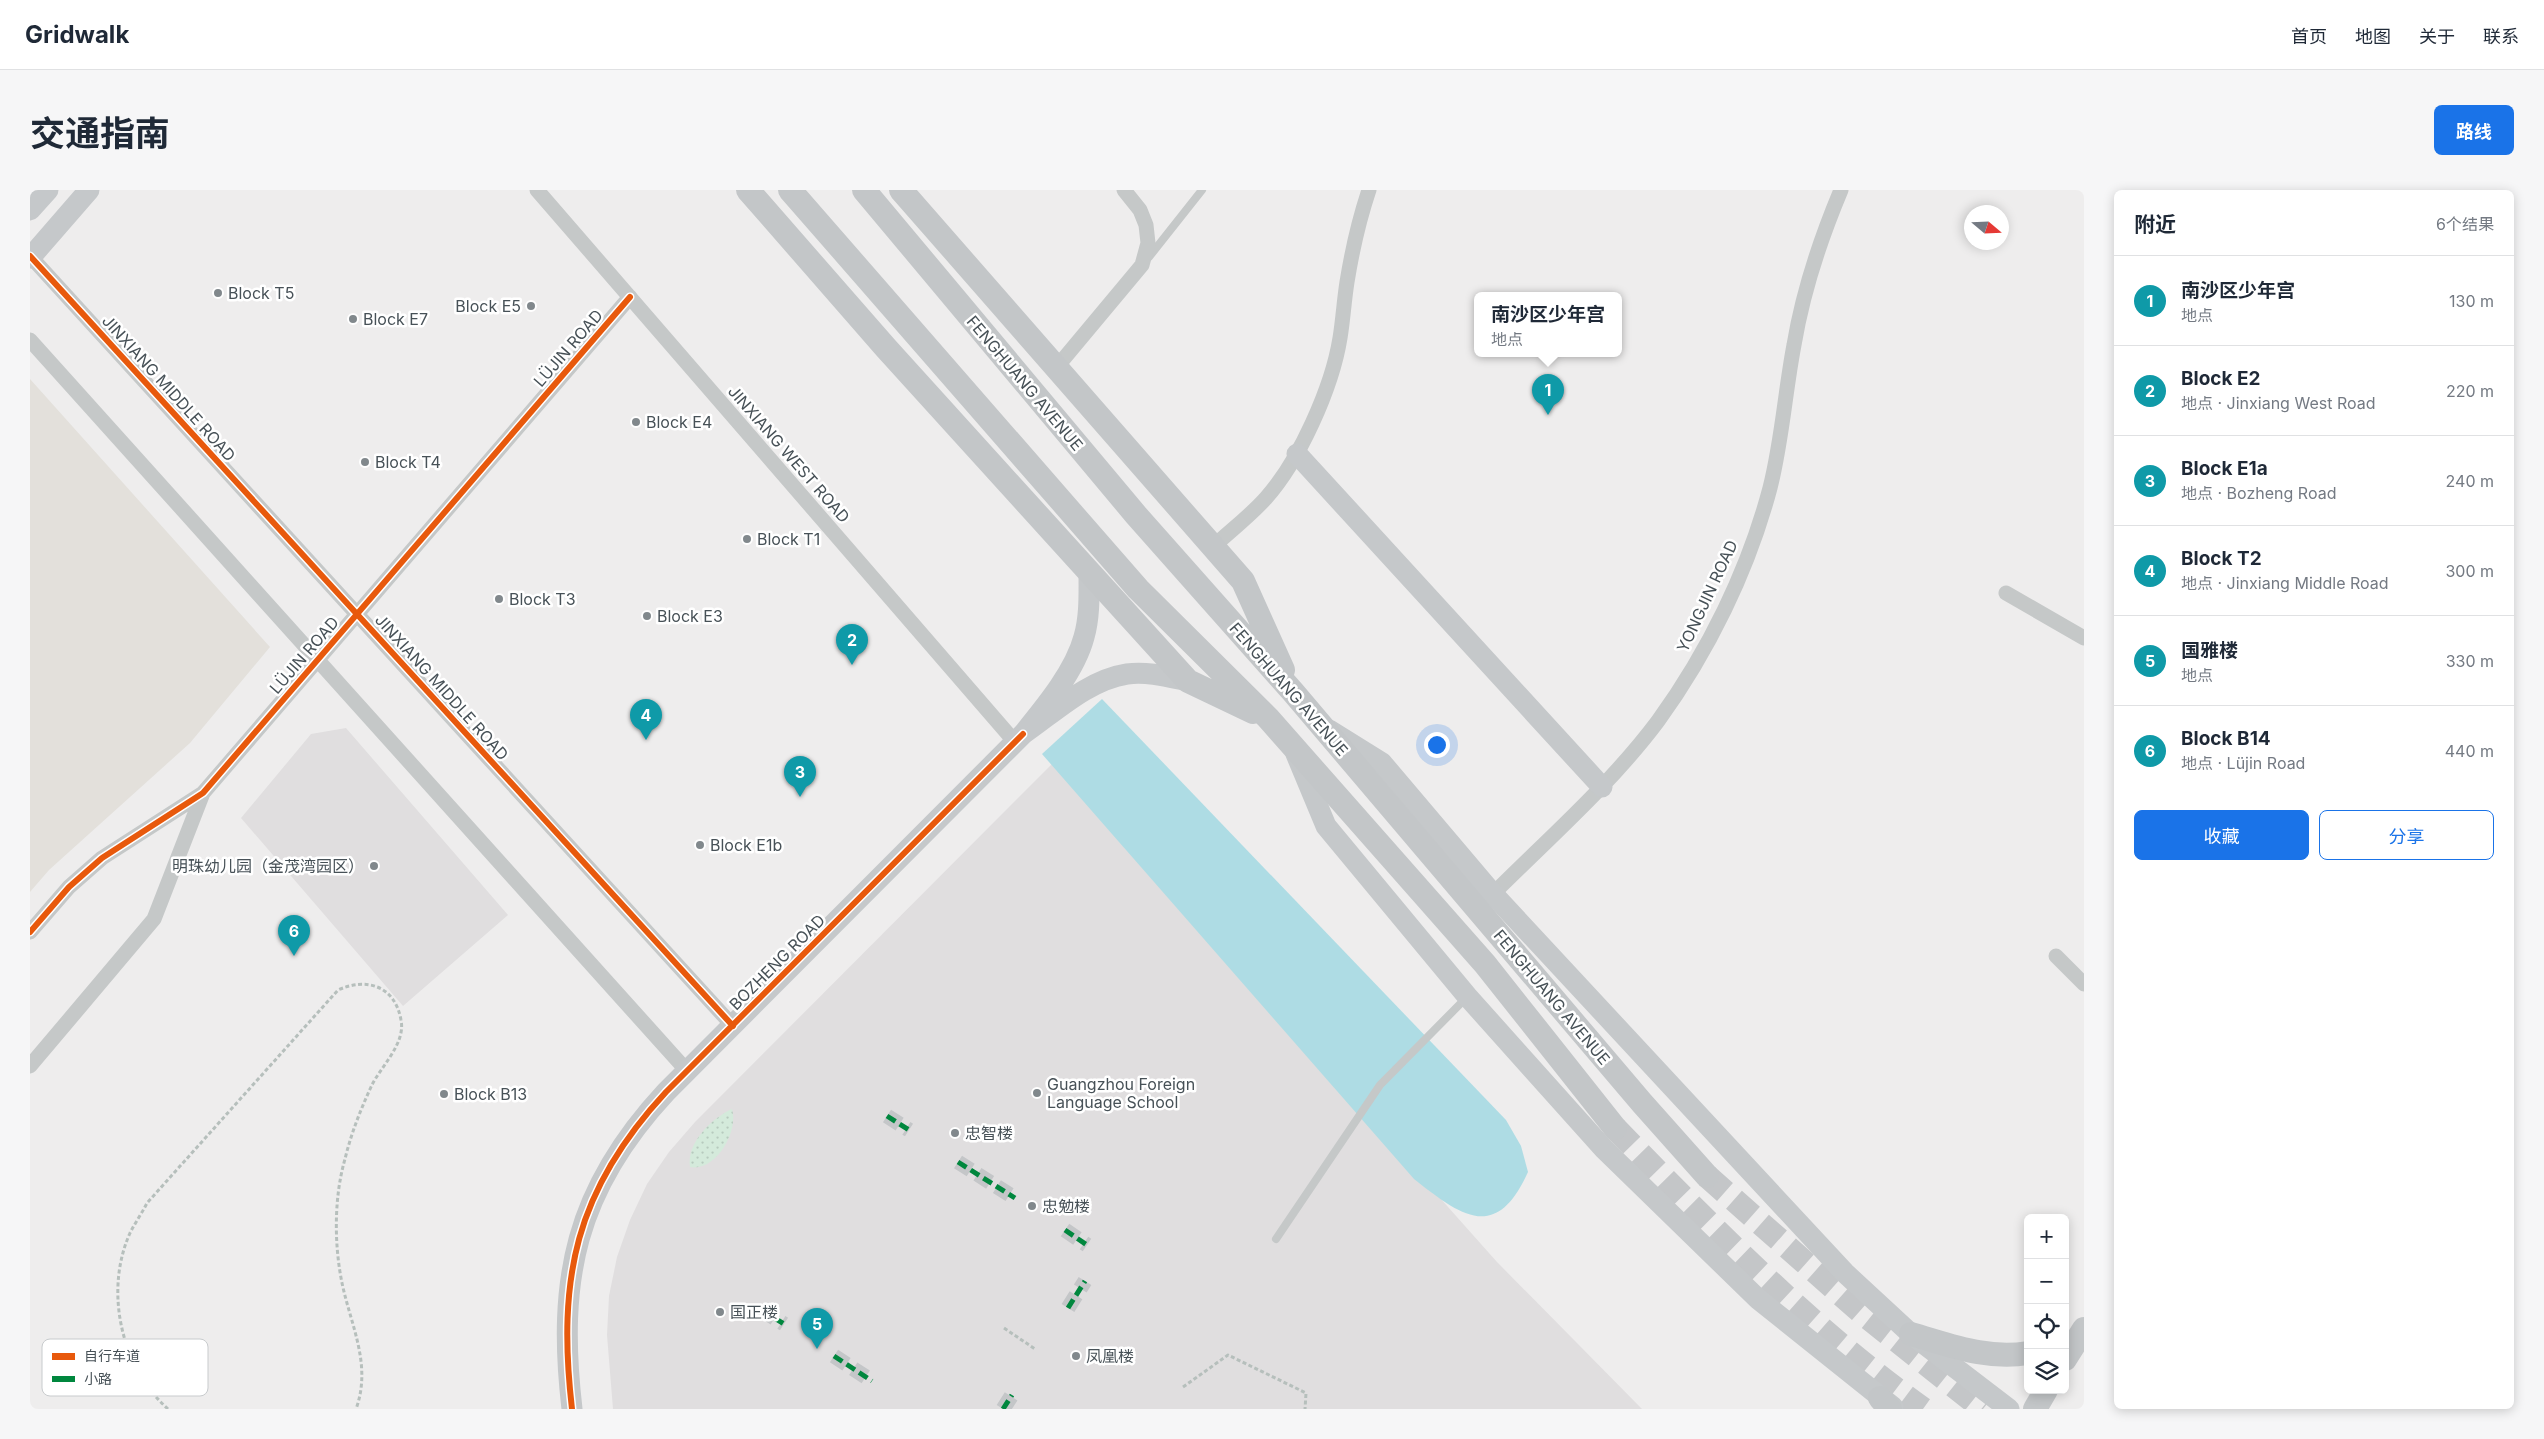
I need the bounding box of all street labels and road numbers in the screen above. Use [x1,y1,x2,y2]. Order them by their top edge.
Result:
street label: LÜJIN ROAD [529,305,607,391]
street label: JINXIANG MIDDLE ROAD [98,311,240,465]
street label: FENGHUANG AVENUE [963,311,1087,455]
street label: JINXIANG WEST ROAD [724,381,854,527]
street label: YONGJIN ROAD [1672,537,1742,655]
street label: JINXIANG MIDDLE ROAD [371,610,513,764]
street label: LÜJIN ROAD [265,612,343,698]
street label: FENGHUANG AVENUE [1226,618,1352,760]
street label: BOZHENG ROAD [725,910,829,1014]
street label: FENGHUANG AVENUE [1490,925,1614,1069]

